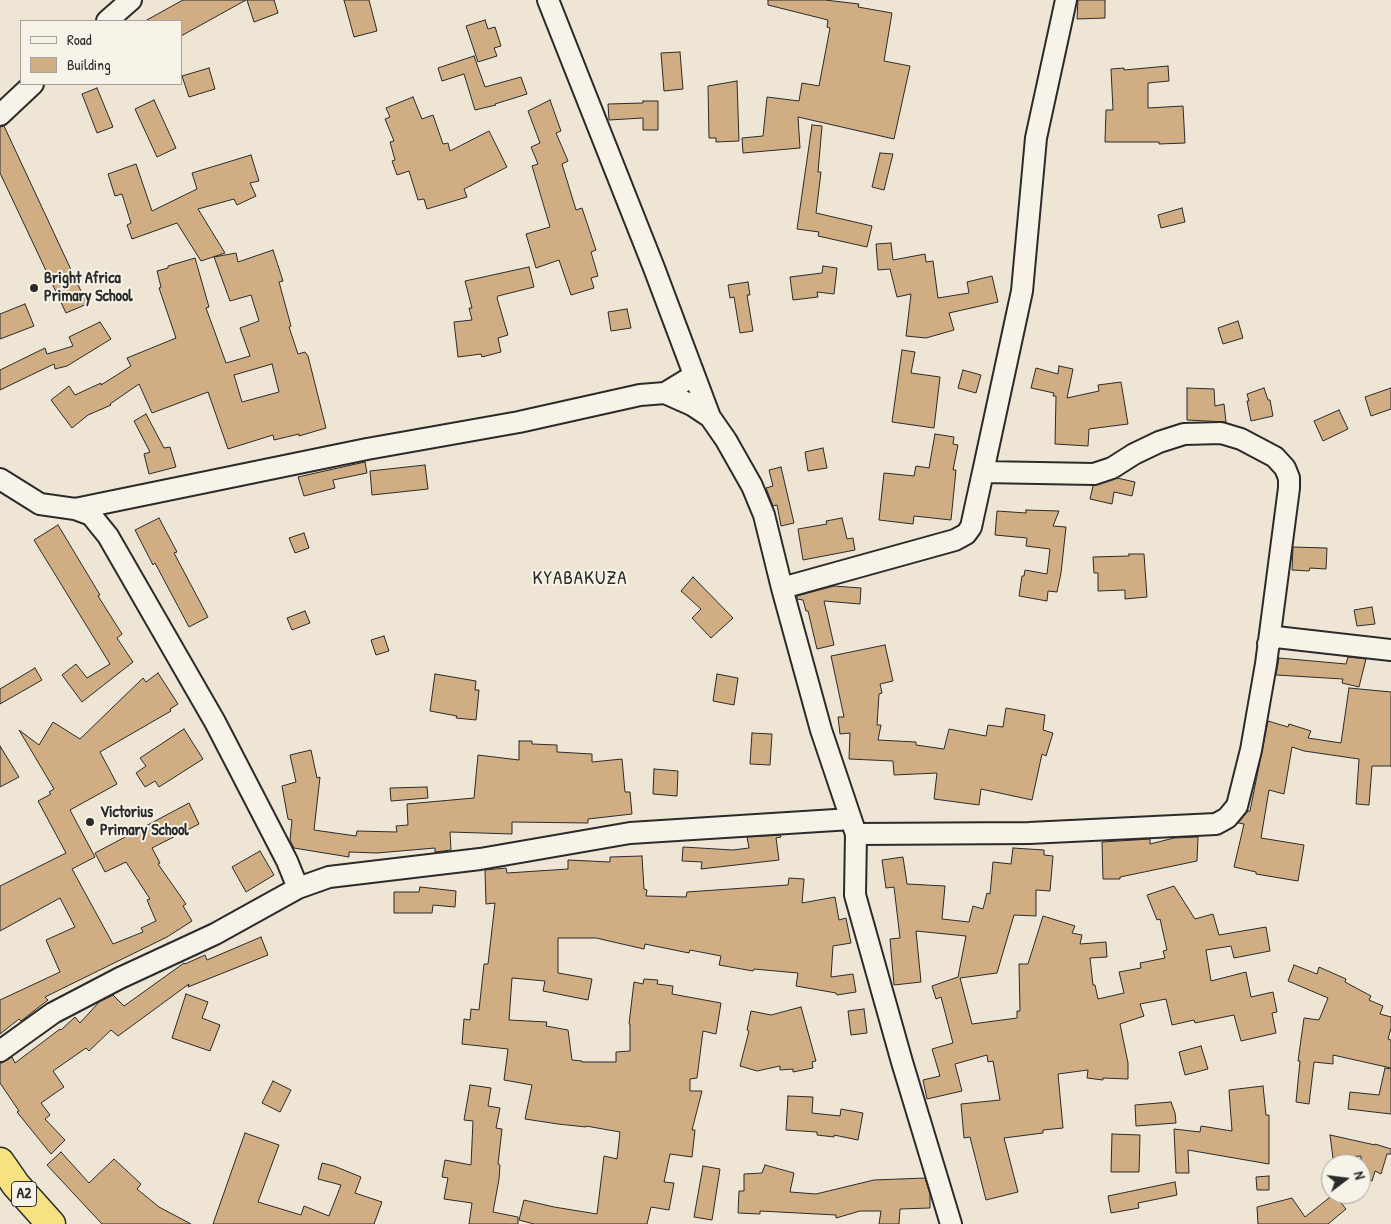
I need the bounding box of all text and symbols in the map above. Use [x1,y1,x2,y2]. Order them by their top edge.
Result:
legend [20,20,182,85]
text: Road [67,29,92,50]
text: Building [67,54,111,75]
place label: Bright Africa Primary School [44,269,133,307]
marker: Bright Africa Primary School [28,282,40,294]
district label: KYABAKUZA [531,568,629,590]
place label: Victorius Primary School [100,803,189,841]
marker: Victorius Primary School [84,816,96,828]
north arrow [1321,1154,1371,1204]
text: N [1350,1169,1370,1181]
road number: A2 [12,1182,36,1206]

